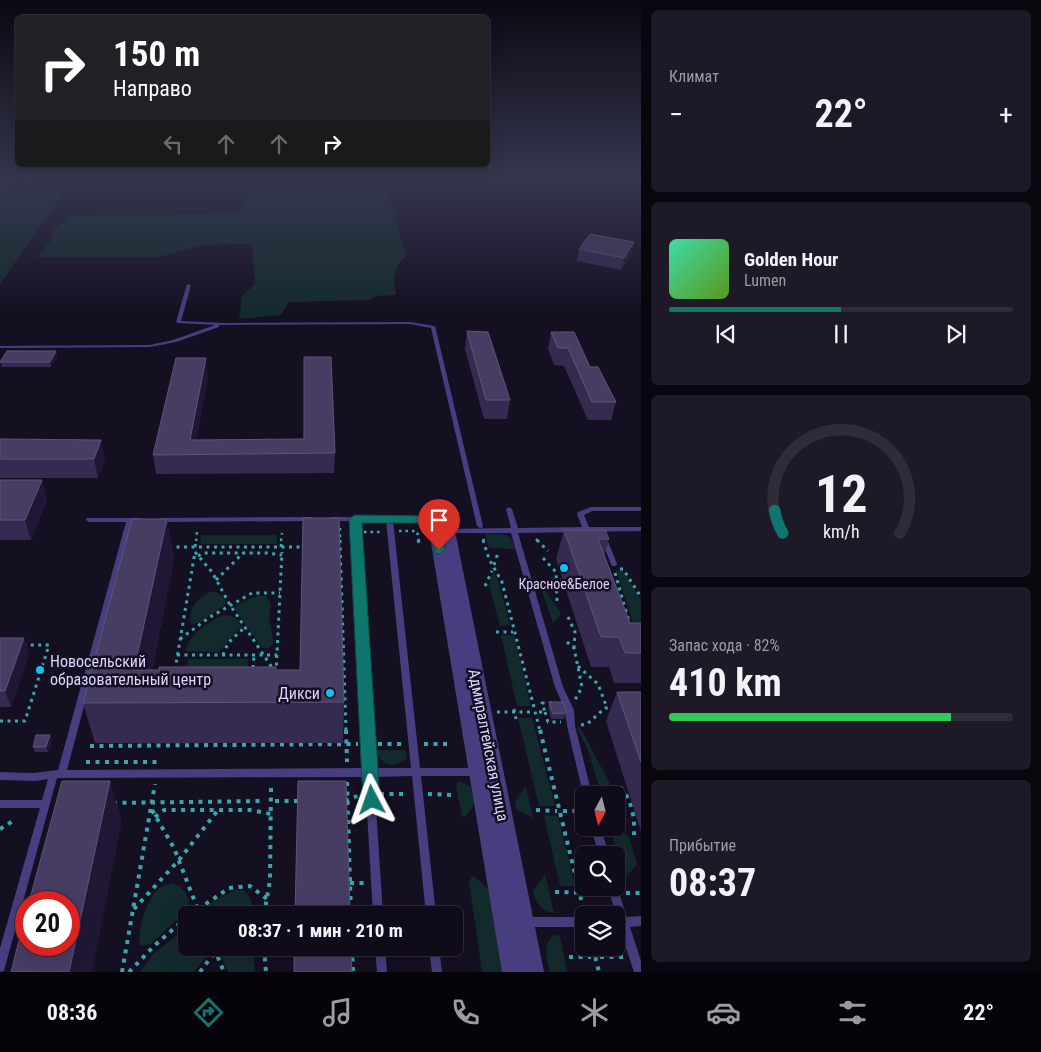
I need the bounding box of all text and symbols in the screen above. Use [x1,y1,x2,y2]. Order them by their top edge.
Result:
text: 150 m [113,34,200,75]
icon: right [30,35,95,100]
text: Климат [669,67,719,86]
text: Направо [113,76,192,101]
text: 22° [814,92,868,136]
text: − [669,98,683,131]
text: + [999,98,1013,131]
icon: left [159,130,187,158]
icon: ahead [212,130,240,158]
icon: ahead [265,130,293,158]
icon: right [318,130,346,158]
text: Golden Hour [744,248,838,271]
text: Lumen [744,271,786,290]
icon: previous [712,320,740,348]
icon: pause [827,320,855,348]
icon: next [942,320,970,348]
text: 12 [815,464,867,525]
pin [418,499,460,550]
icon: arrive [425,506,453,534]
text: km/h [823,521,859,542]
marker: Красное&Белое [558,562,570,574]
place label: Красное&Белое [518,576,610,592]
text: Запас хода · 82% [669,636,780,655]
place label: Новосельский образовательный центр [50,652,211,689]
text: 410 km [669,661,782,705]
marker: Новосельский образовательный центр [34,664,46,676]
street label: Адмиралтейская улица [464,667,513,823]
place label: Дикси [278,684,320,703]
marker: Дикси [324,687,336,699]
position arrow [345,773,397,825]
north arrow [575,786,625,836]
map controls [575,786,625,956]
text: Прибытие [669,836,736,855]
button: search [575,846,625,896]
text: 08:37 [669,861,756,905]
speed limit sign: 20 [15,891,80,956]
button: layers [575,906,625,956]
text: 08:37 · 1 мин · 210 m [238,919,403,942]
icon: directions [191,995,226,1030]
icon: music [320,995,355,1030]
icon: phone [448,995,483,1030]
icon: climate [577,995,612,1030]
icon: car [706,995,741,1030]
icon: filters [835,995,870,1030]
text: 08:36 [47,1000,97,1025]
text: 22° [963,1000,994,1025]

